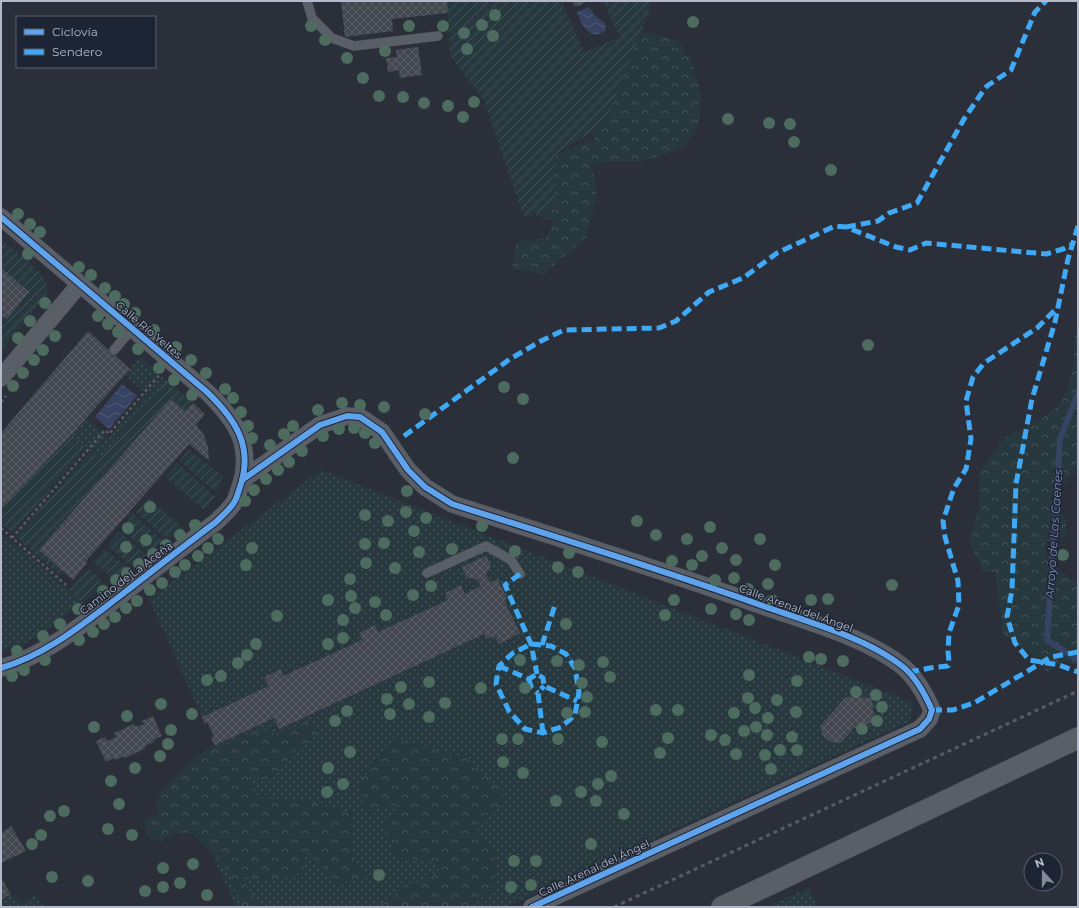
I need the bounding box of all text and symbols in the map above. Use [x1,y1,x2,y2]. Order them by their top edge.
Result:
legend [16,16,156,68]
text: Ciclovía [52,24,98,39]
text: Sendero [52,44,102,59]
street label: Calle Río Yeltes [113,298,186,362]
water label: Arroyo de Las Caenes [1041,468,1066,600]
street label: Camino de La Aceña [77,538,175,618]
street label: Calle Arenal del Ángel [737,581,855,635]
street label: Calle Arenal del Ángel [536,836,652,900]
north arrow [1023,852,1063,892]
text: N [1033,855,1046,871]

